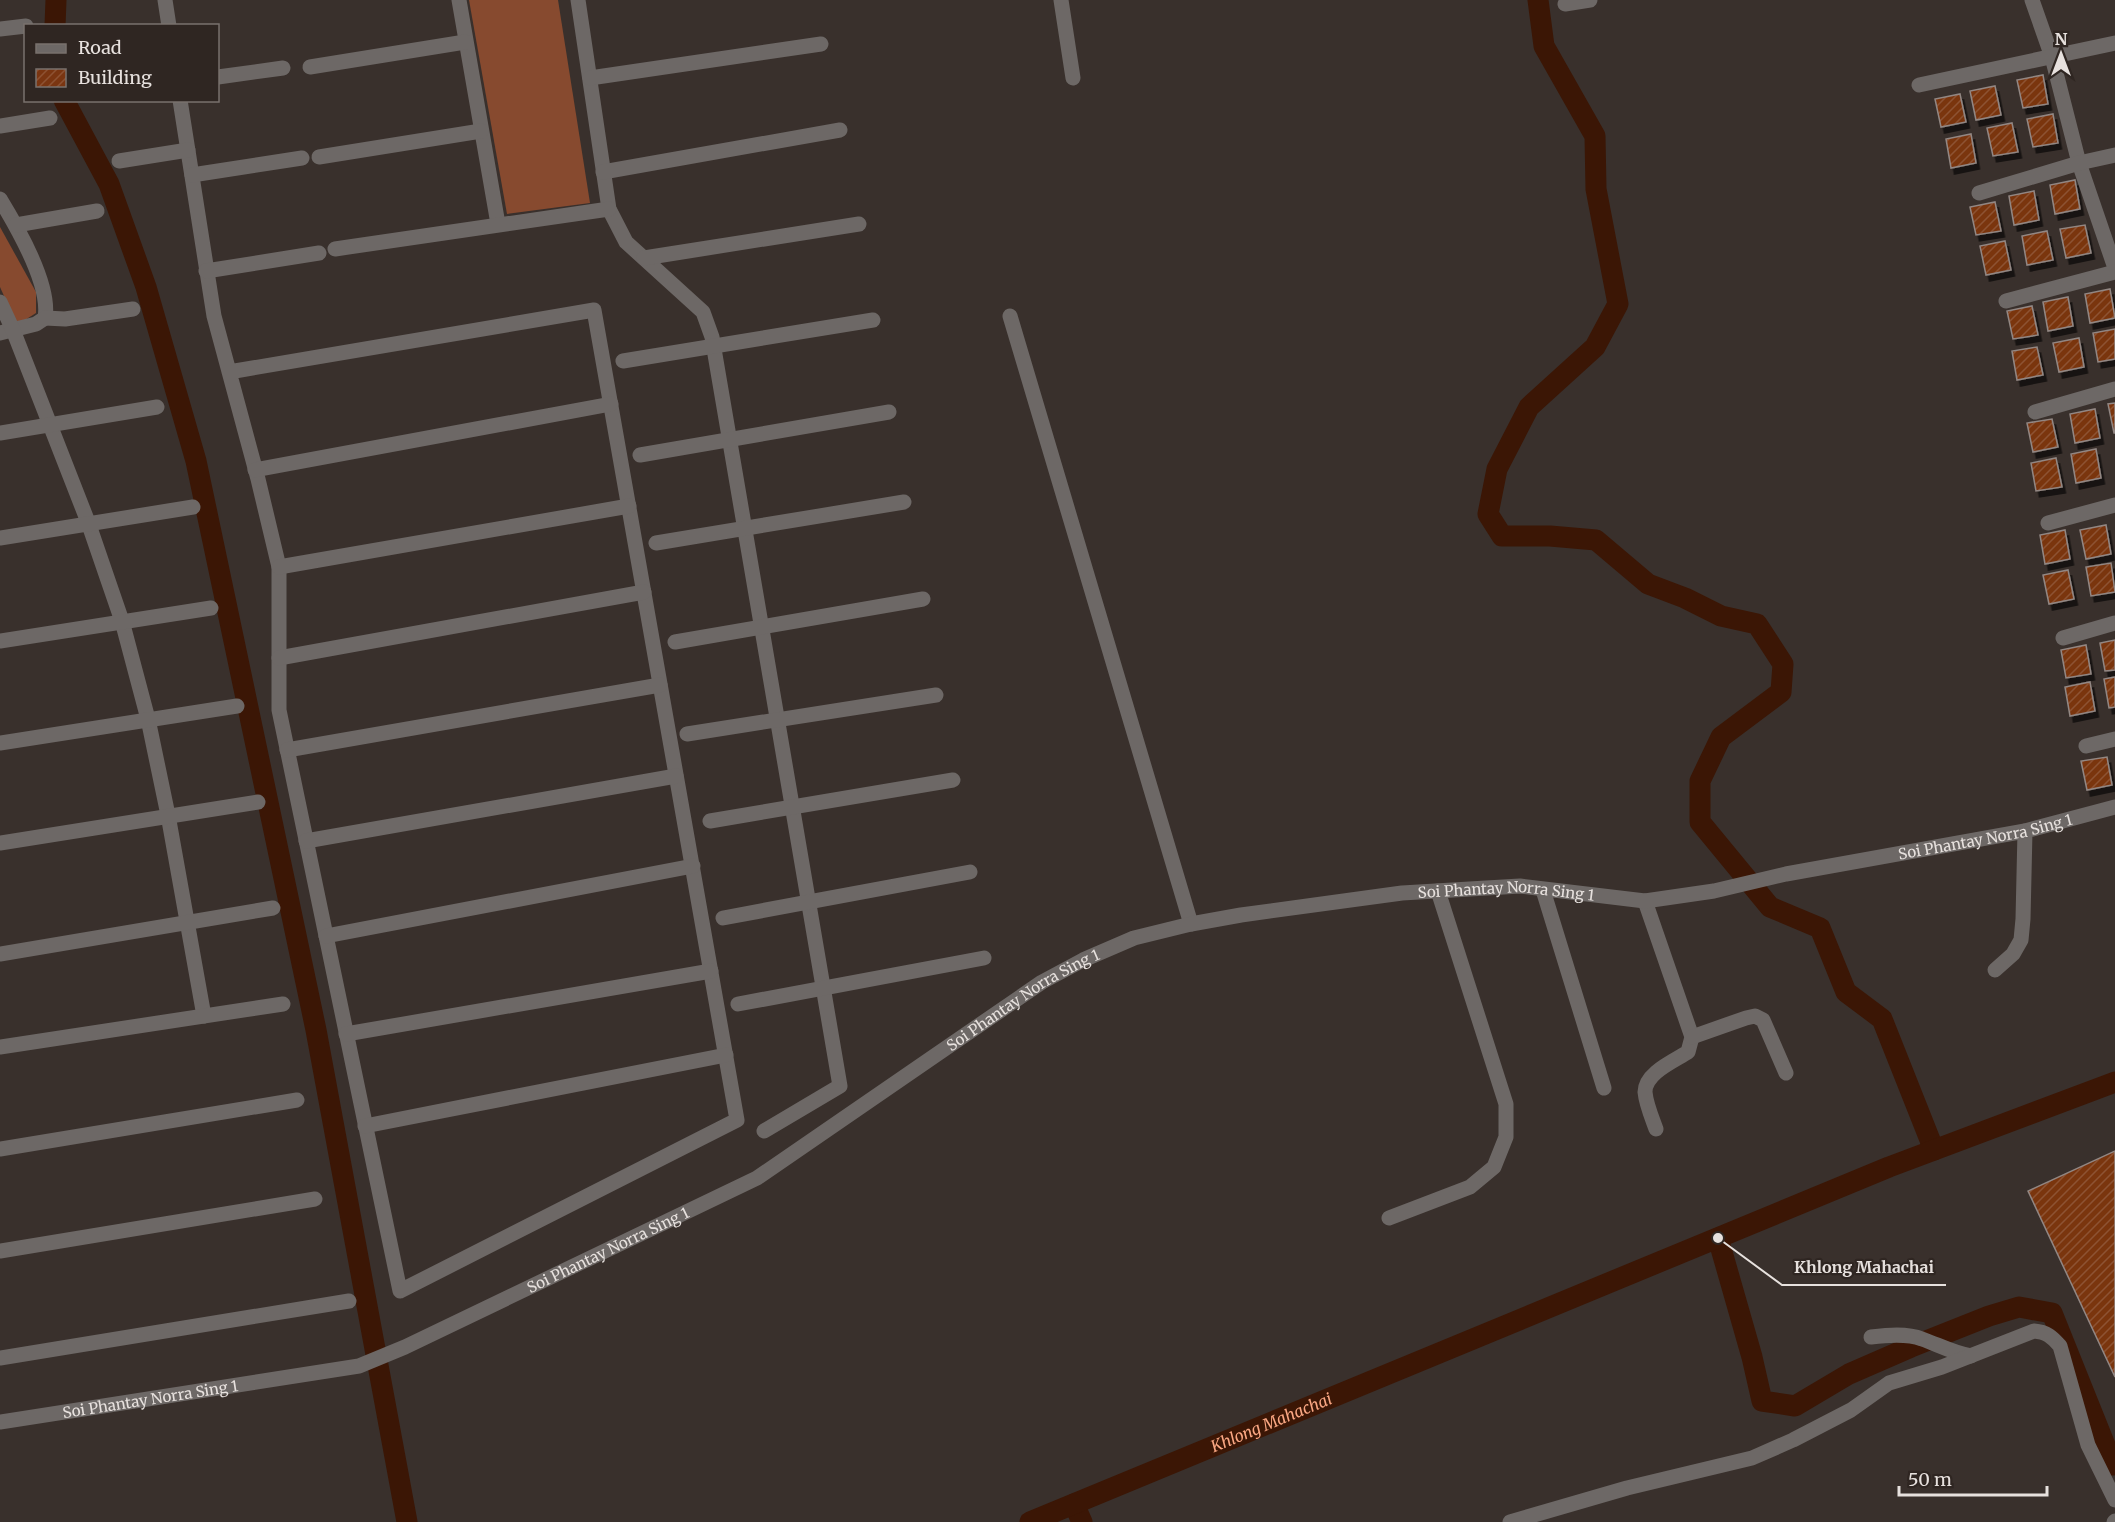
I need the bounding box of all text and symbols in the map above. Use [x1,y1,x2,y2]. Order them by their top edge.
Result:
legend [24,24,219,102]
north arrow [2031,24,2091,84]
text: N [2055,29,2068,49]
text: Road [78,36,122,59]
text: Building [78,66,152,89]
street label: Soi Phantay Norra Sing 1 [1896,809,2075,863]
street label: Soi Phantay Norra Sing 1 [1417,876,1596,904]
street label: Soi Phantay Norra Sing 1 [943,945,1102,1055]
street label: Soi Phantay Norra Sing 1 [524,1203,692,1297]
callout: Khlong Mahachai [1782,1251,1946,1285]
text: Khlong Mahachai [1794,1257,1934,1277]
street label: Soi Phantay Norra Sing 1 [61,1375,239,1422]
water label: Khlong Mahachai [1207,1388,1335,1457]
scale bar [1899,1459,2048,1497]
text: 50 m [1908,1468,1952,1491]

